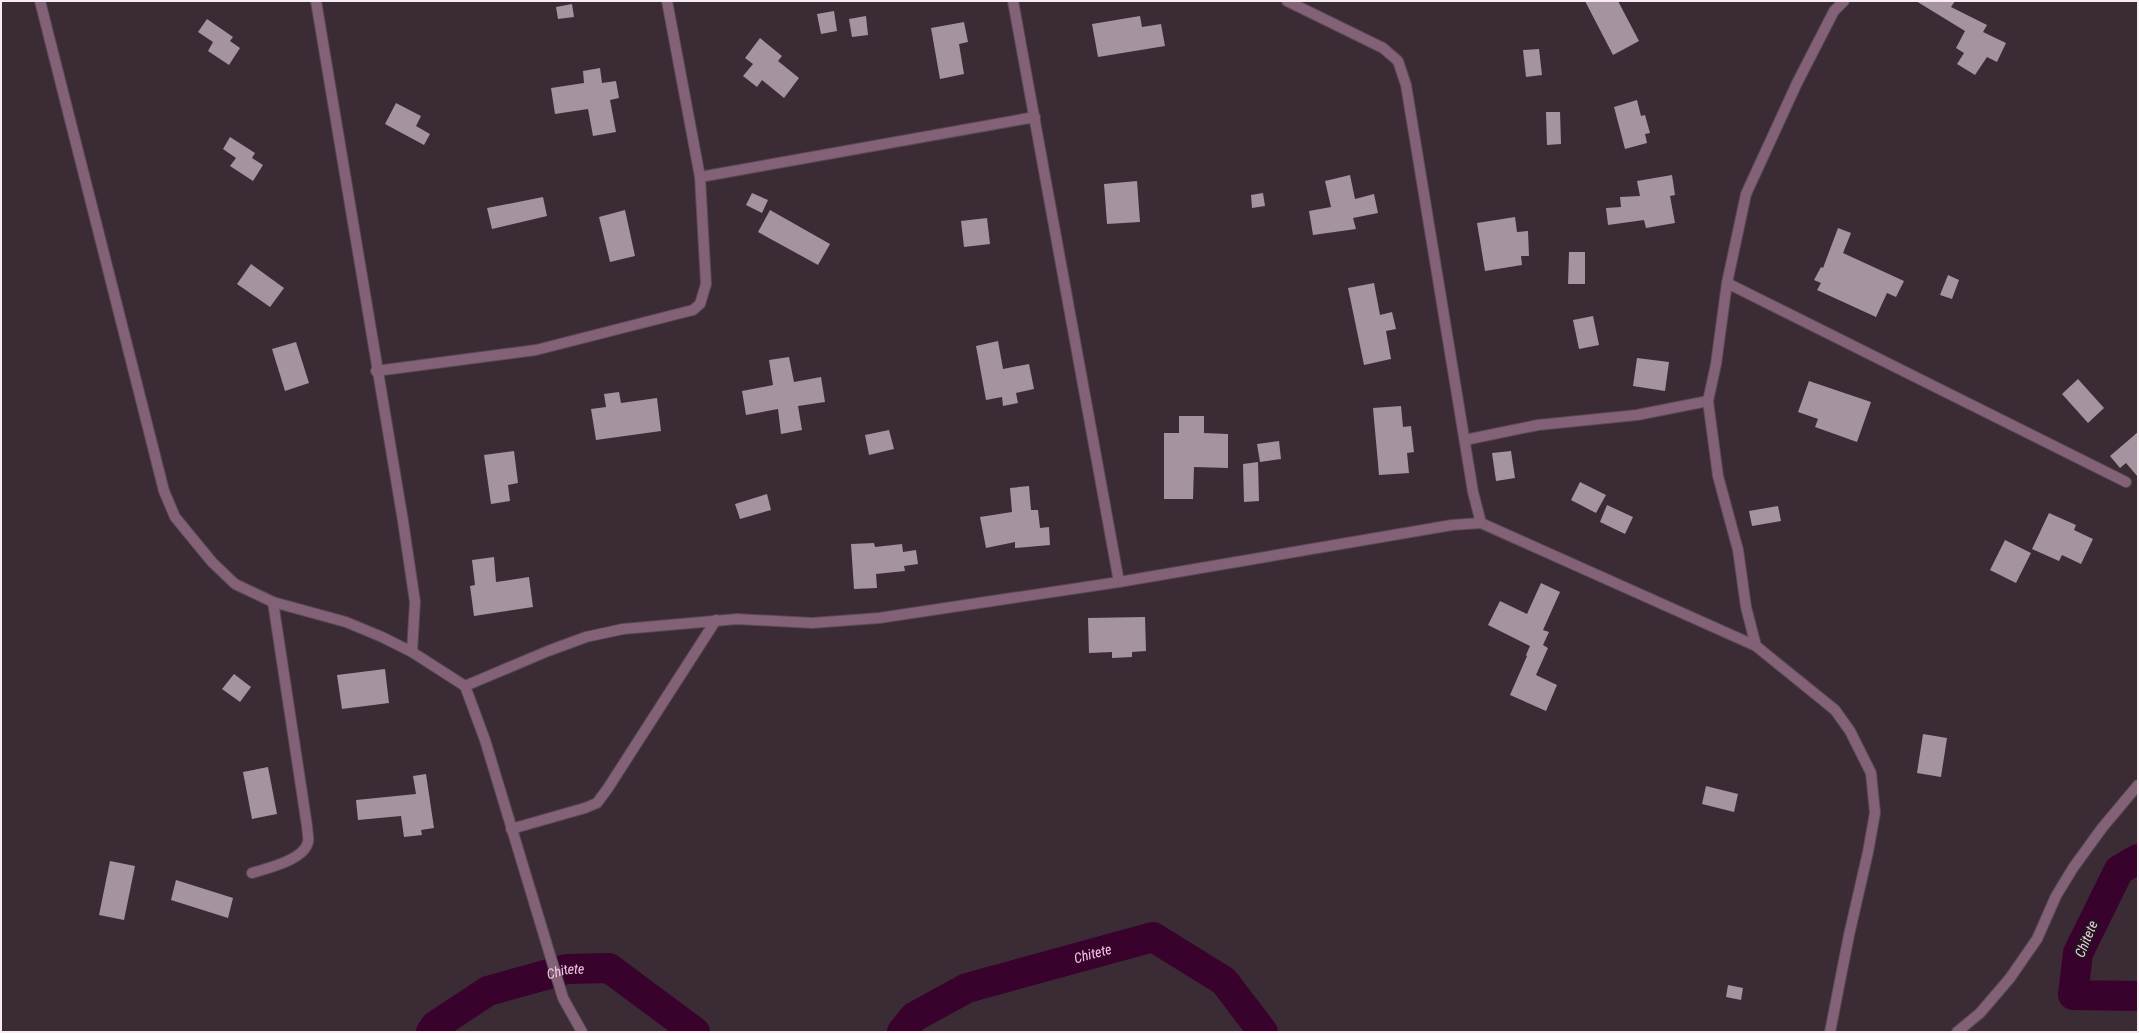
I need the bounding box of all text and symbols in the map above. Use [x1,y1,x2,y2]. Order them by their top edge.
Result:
water label: Chitete [2071,918,2101,960]
water label: Chitete [1072,941,1113,966]
water label: Chitete [545,961,585,982]

